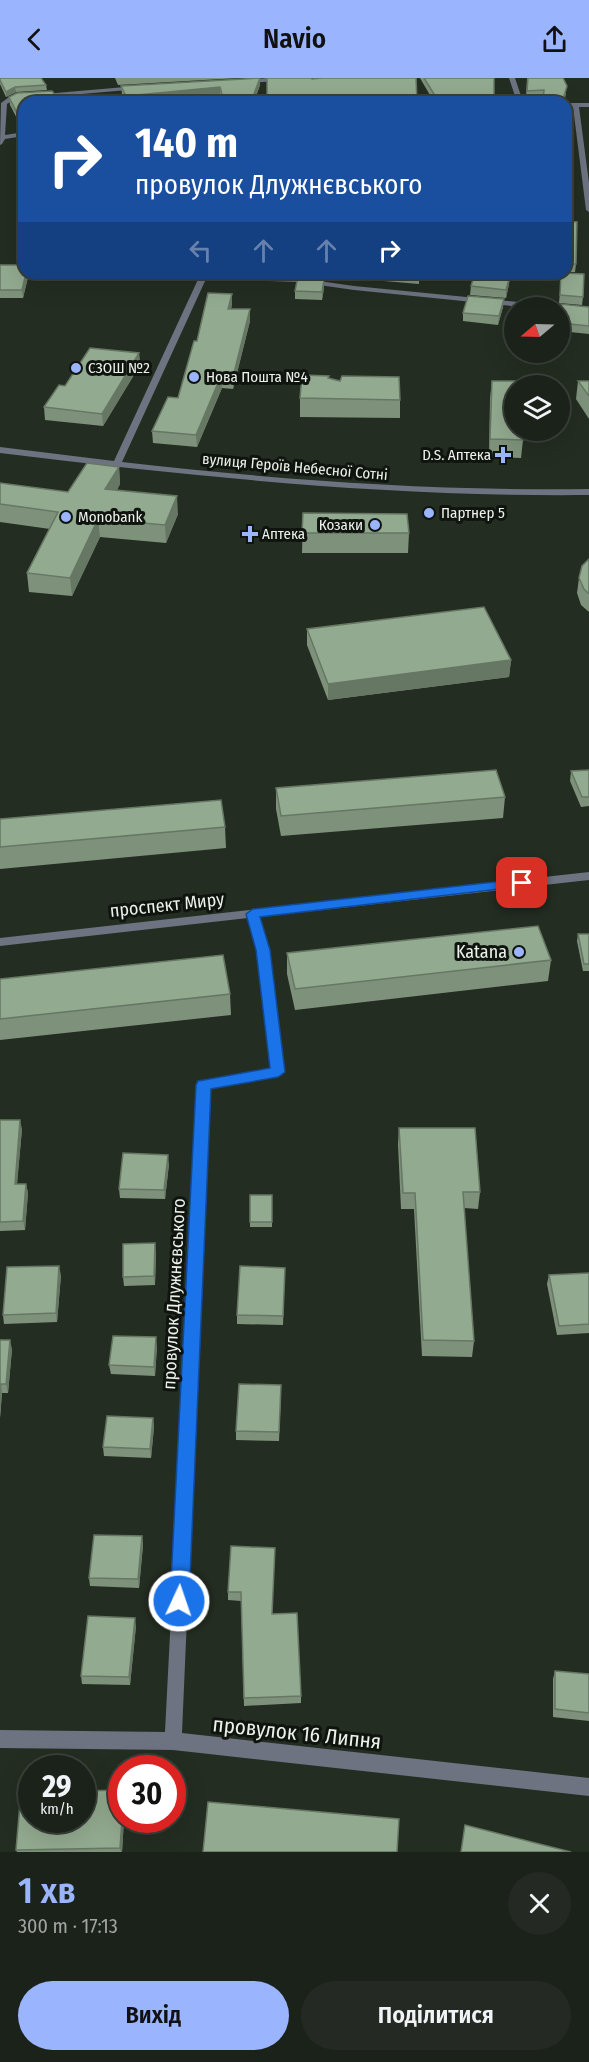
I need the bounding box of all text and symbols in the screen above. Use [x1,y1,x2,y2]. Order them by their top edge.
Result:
icon: back [18,23,51,56]
text: Navio [263,23,326,55]
icon: share [538,23,571,56]
text: 140 m [135,118,238,168]
icon: right [36,120,114,198]
text: провулок Длужнєвського [135,169,423,201]
icon: left [184,234,217,267]
icon: ahead [247,234,280,267]
icon: ahead [310,234,343,267]
icon: right [373,234,406,267]
north arrow [504,297,570,363]
map controls [504,297,570,441]
place label: СЗОШ №2 [88,359,150,377]
marker: СЗОШ №2 [69,361,83,375]
place label: Нова Пошта №4 [206,368,308,386]
marker: Нова Пошта №4 [187,370,201,384]
button: layers [504,375,570,441]
place label: D.S. Аптека [422,446,491,464]
marker: D.S. Аптека [496,448,510,462]
street label: вулиця Героїв Небесної Сотні [202,450,388,484]
place label: Партнер 5 [441,504,505,522]
marker: Партнер 5 [422,506,436,520]
place label: Monobank [78,508,142,526]
marker: Monobank [59,510,73,524]
place label: Козаки [319,516,363,534]
marker: Козаки [368,518,382,532]
place label: Аптека [262,525,305,543]
marker: Аптека [243,527,257,541]
pin [496,857,547,908]
icon: arrive [505,866,538,899]
street label: проспект Миру [109,888,225,922]
place label: Katana [456,941,507,963]
marker: Katana [512,945,526,959]
street label: провулок Длужнєвського [158,1198,190,1390]
position arrow [147,1569,211,1633]
street label: провулок 16 Липня [211,1711,383,1755]
speed limit sign: 30 [108,1755,186,1833]
text: 29 [42,1769,72,1805]
text: km/h [40,1800,74,1818]
text: 1 хв [18,1869,76,1913]
button: close [508,1872,571,1935]
text: 300 m · 17:13 [18,1914,118,1938]
button: Вихід [18,1981,289,2050]
button: Поділитися [301,1981,571,2050]

